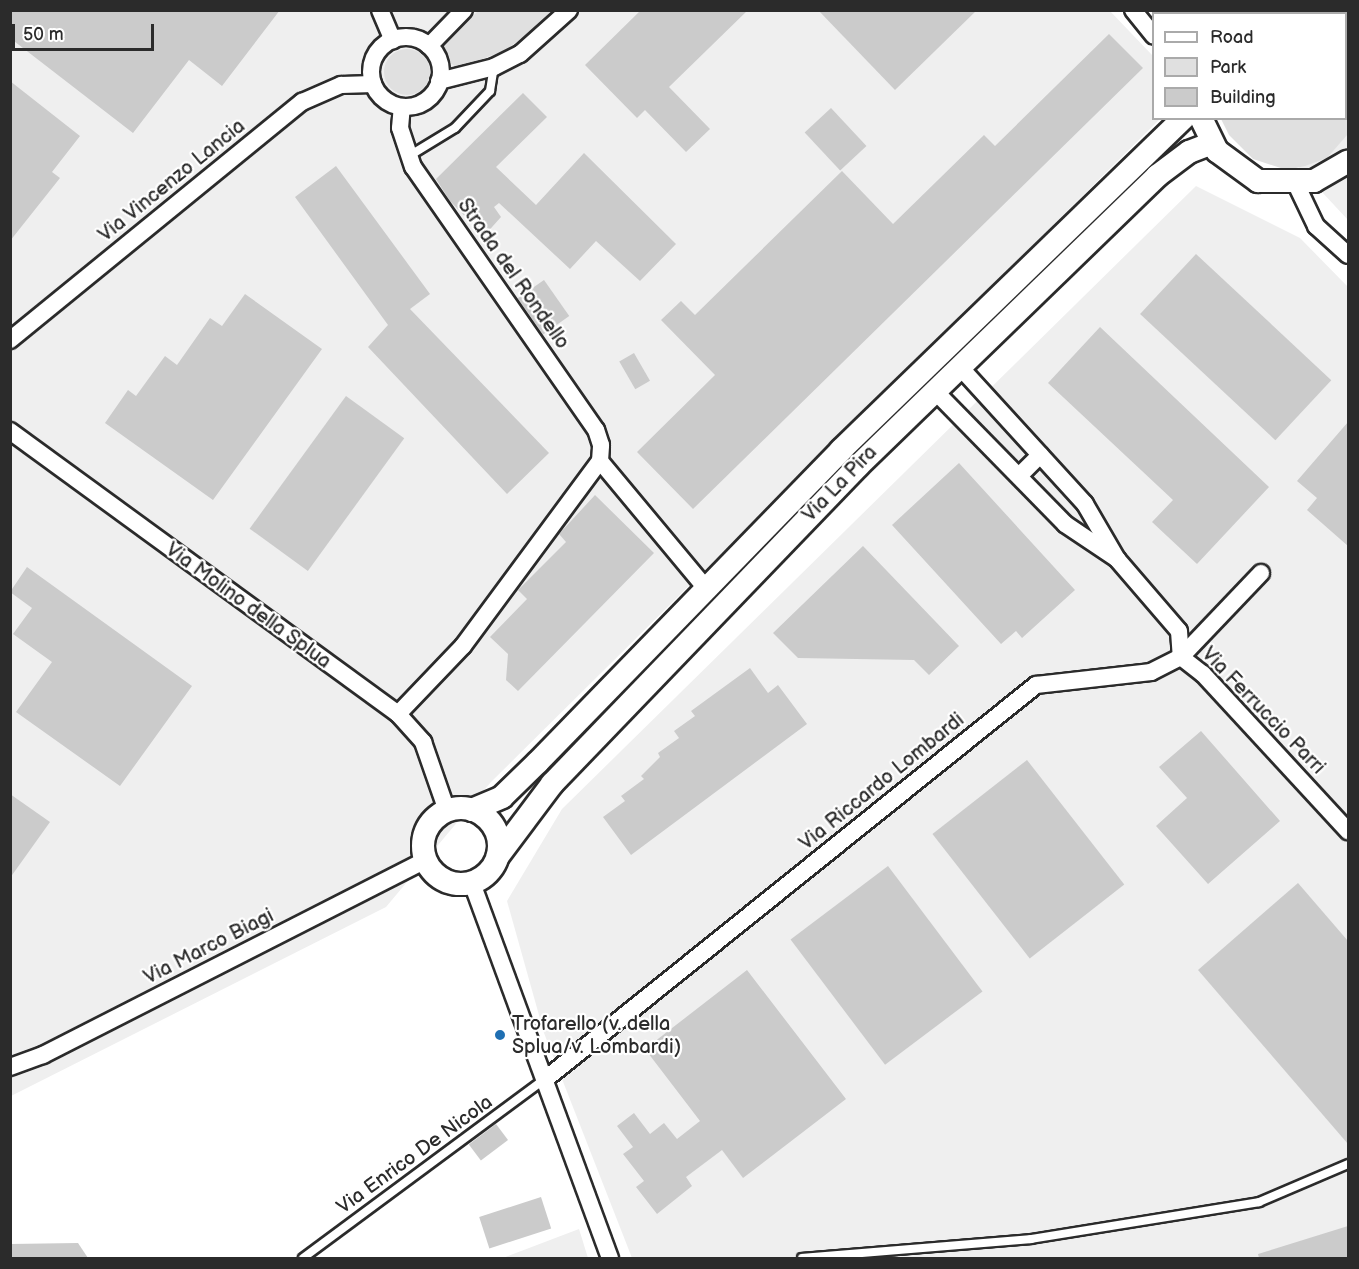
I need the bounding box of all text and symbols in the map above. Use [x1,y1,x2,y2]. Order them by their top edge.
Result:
scale bar [15,12,158,50]
legend [1152,12,1347,120]
text: 50 m [23,24,64,45]
text: Road [1210,27,1254,48]
text: Park [1210,57,1246,78]
text: Building [1210,87,1276,108]
street label: Via Vincenzo Lancia [94,114,250,248]
street label: Strada del Rondello [452,194,574,354]
street label: Via La Pira [798,441,882,527]
street label: Via Molino della Splua [160,538,336,674]
street label: Via Ferruccio Parri [1196,642,1330,780]
street label: Via Riccardo Lombardi [795,708,969,856]
street label: Via Marco Biagi [140,904,278,990]
place label: Trofarello (v. della Splua/v. Lombardi) [512,1012,681,1059]
marker: Trofarello (v. della Splua/v. Lombardi) [493,1028,507,1042]
street label: Via Enrico De Nicola [333,1090,497,1220]

